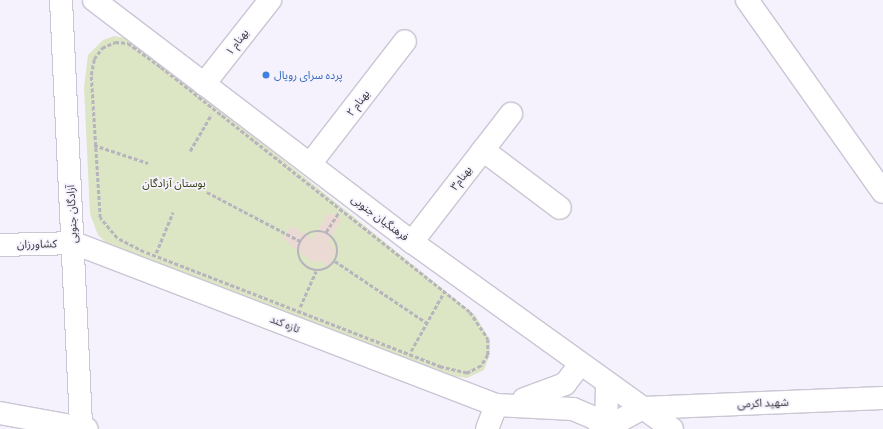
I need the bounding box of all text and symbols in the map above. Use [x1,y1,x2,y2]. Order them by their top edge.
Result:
street label: بهنام ۱ [223,26,251,58]
place label: پرده سرای رویال [274,68,343,82]
marker: پرده سرای رویال [261,70,271,80]
street label: بهنام ۲ [344,87,372,119]
street label: بهنام۳ [447,163,475,193]
park label: بوستان آزادگان [142,176,206,190]
street label: آزادگان جنوبی [64,184,80,244]
street label: فرهنگیان جنوبی [349,192,411,244]
street label: کشاورزان [17,237,57,251]
street label: تازه کند [268,312,302,336]
street label: شهید اکرمی [737,396,789,410]

